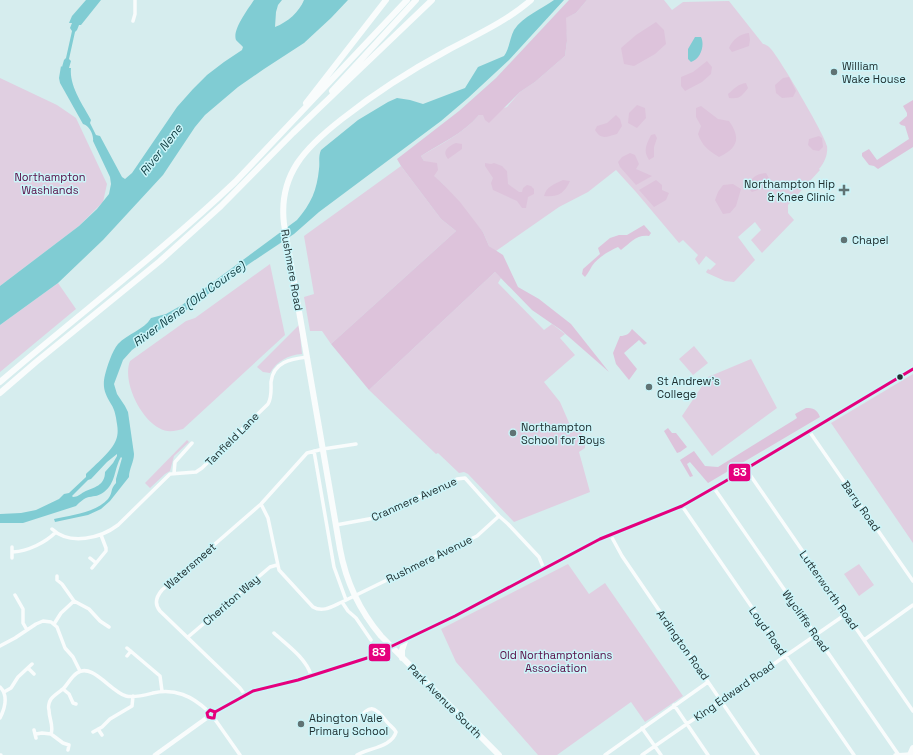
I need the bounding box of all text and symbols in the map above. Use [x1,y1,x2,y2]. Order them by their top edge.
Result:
place label: William Wake House [842,59,906,86]
marker: William Wake House [829,67,839,77]
water label: River Nene [136,120,187,179]
park label: Northampton Washlands [14,170,86,197]
place label: Northampton Hip & Knee Clinic [744,177,835,204]
marker: Northampton Hip & Knee Clinic [838,184,850,196]
street label: Rushmere Road [278,228,306,312]
place label: Chapel [852,233,888,247]
marker: Chapel [839,235,849,245]
water label: River Nene (Old Course) [130,257,249,350]
unlabelled marker [895,372,905,382]
place label: St Andrew's College [657,374,720,401]
marker: St Andrew's College [644,382,654,392]
street label: Tanfield Lane [202,409,262,469]
place label: Northampton School for Boys [521,420,605,447]
marker: Northampton School for Boys [508,428,518,438]
line badge: 83 [728,463,751,482]
text: 83 [733,465,747,479]
street label: Cranmere Avenue [369,474,459,524]
street label: Barry Road [839,478,883,534]
street label: Rushmere Avenue [384,532,474,586]
street label: Watersmeet [161,540,219,592]
street label: Lutterworth Road [797,548,861,632]
street label: Cheriton Way [200,572,262,628]
street label: Wycliffe Road [779,587,833,655]
street label: Loyd Road [746,604,790,658]
street label: Ardington Road [654,607,712,683]
line badge: 83 [368,643,391,662]
text: 83 [372,645,386,659]
park label: Old Northamptonians Association [500,648,613,675]
street label: King Edward Road [691,658,777,724]
street label: Park Avenue South [405,661,485,741]
place label: Abington Vale Primary School [309,711,388,738]
marker: Abington Vale Primary School [296,719,306,729]

